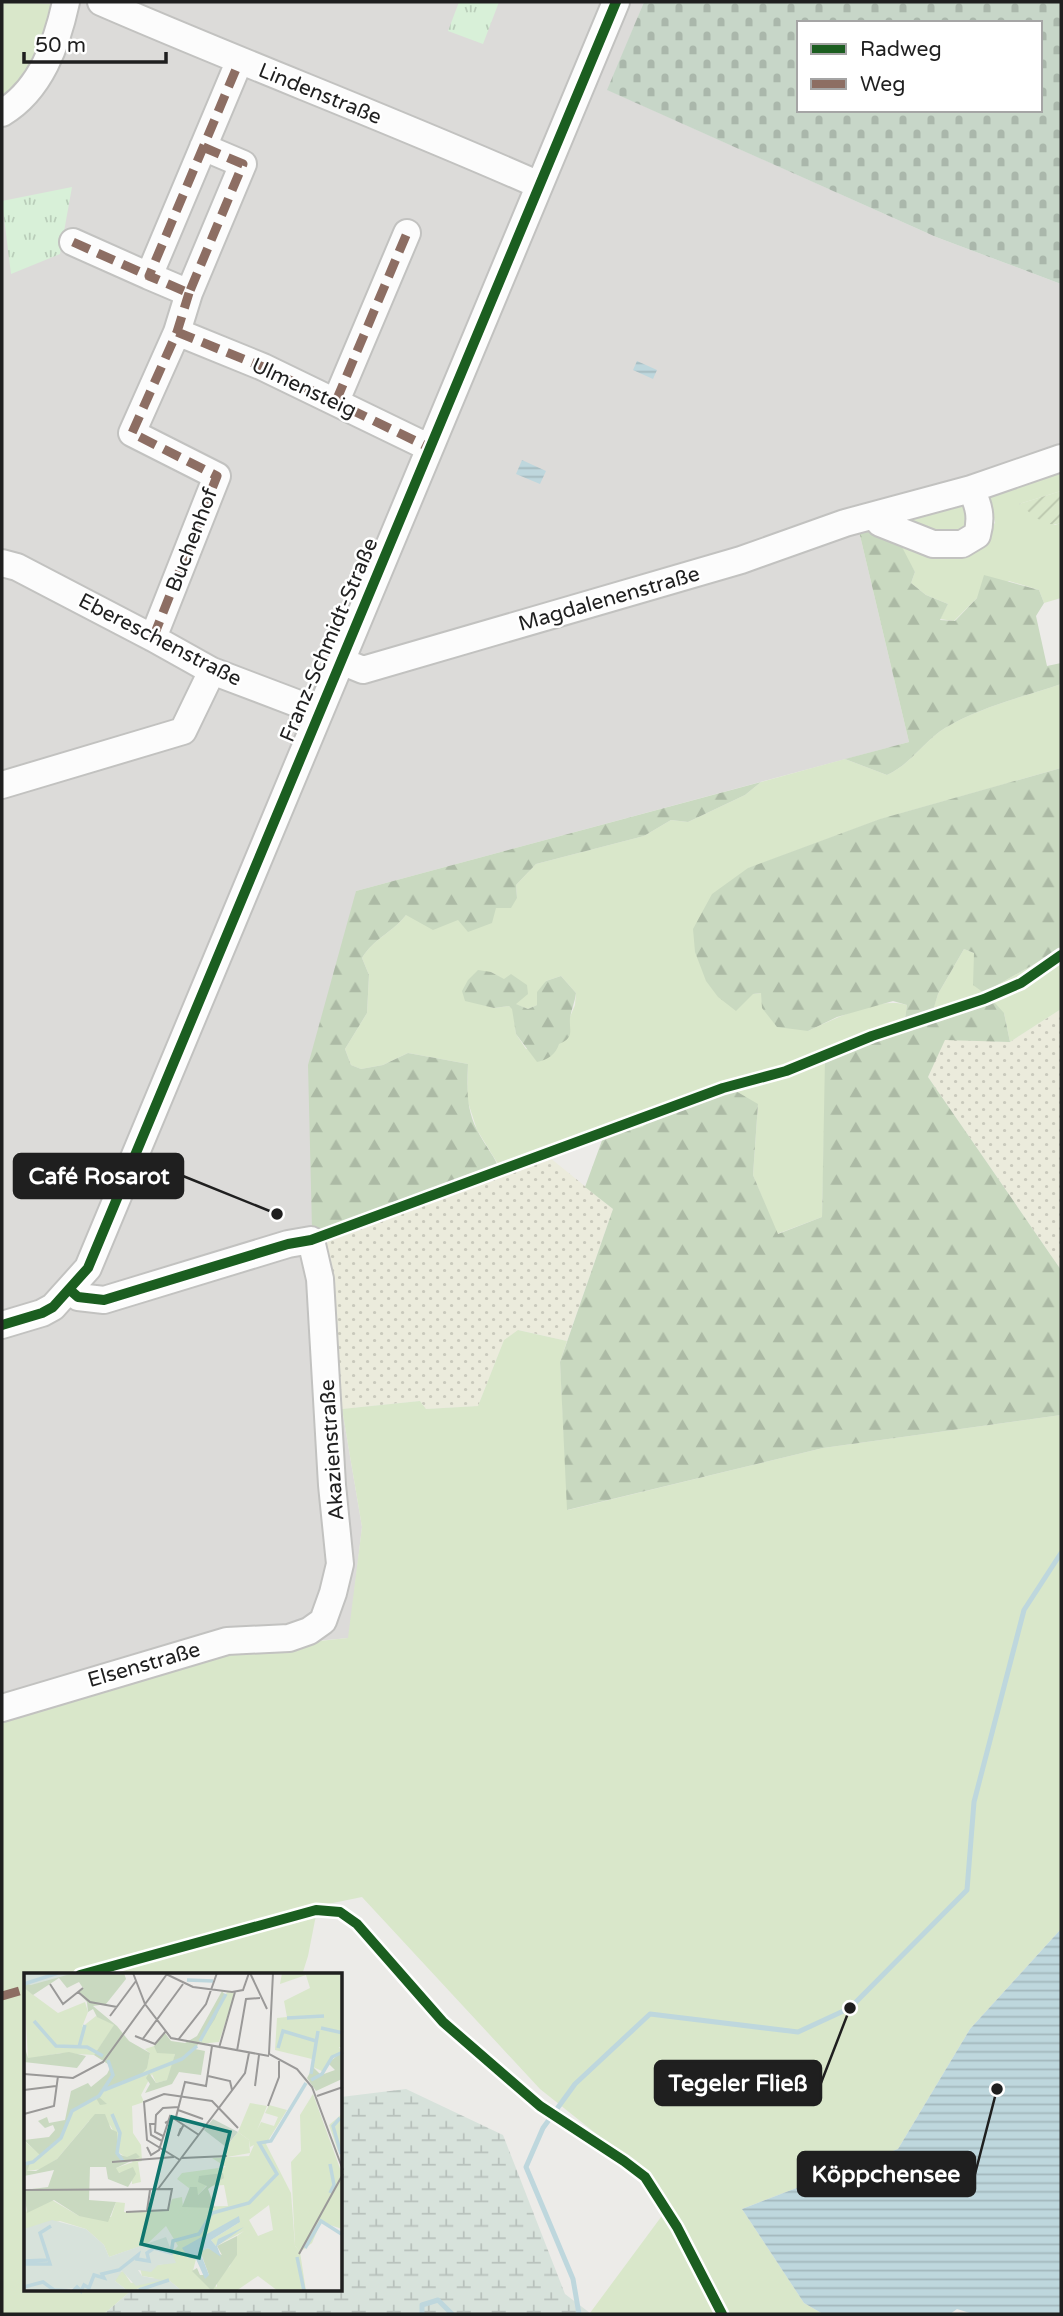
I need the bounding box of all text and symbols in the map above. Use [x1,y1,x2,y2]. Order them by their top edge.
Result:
scale bar [24,21,166,65]
legend [797,21,1042,112]
text: 50 m [35,33,86,58]
text: Radweg [860,37,942,62]
street label: Lindenstraße [255,58,385,130]
text: Weg [860,72,905,97]
street label: Ulmensteig [247,353,361,423]
street label: Buchenhof [161,484,223,596]
street label: Franz-Schmidt-Straße [275,534,383,746]
street label: Magdalenenstraße [515,561,703,637]
street label: Ebereschenstraße [74,588,246,692]
callout: Café Rosarot [14,1154,183,1198]
text: Café Rosarot [28,1163,170,1191]
street label: Akazienstraße [315,1378,349,1521]
street label: Elsenstraße [85,1637,203,1693]
inset map [24,1973,343,2292]
callout: Tegeler Fließ [655,2061,821,2105]
text: Tegeler Fließ [668,2070,807,2098]
callout: Köppchensee [798,2152,975,2196]
text: Köppchensee [812,2161,960,2189]

